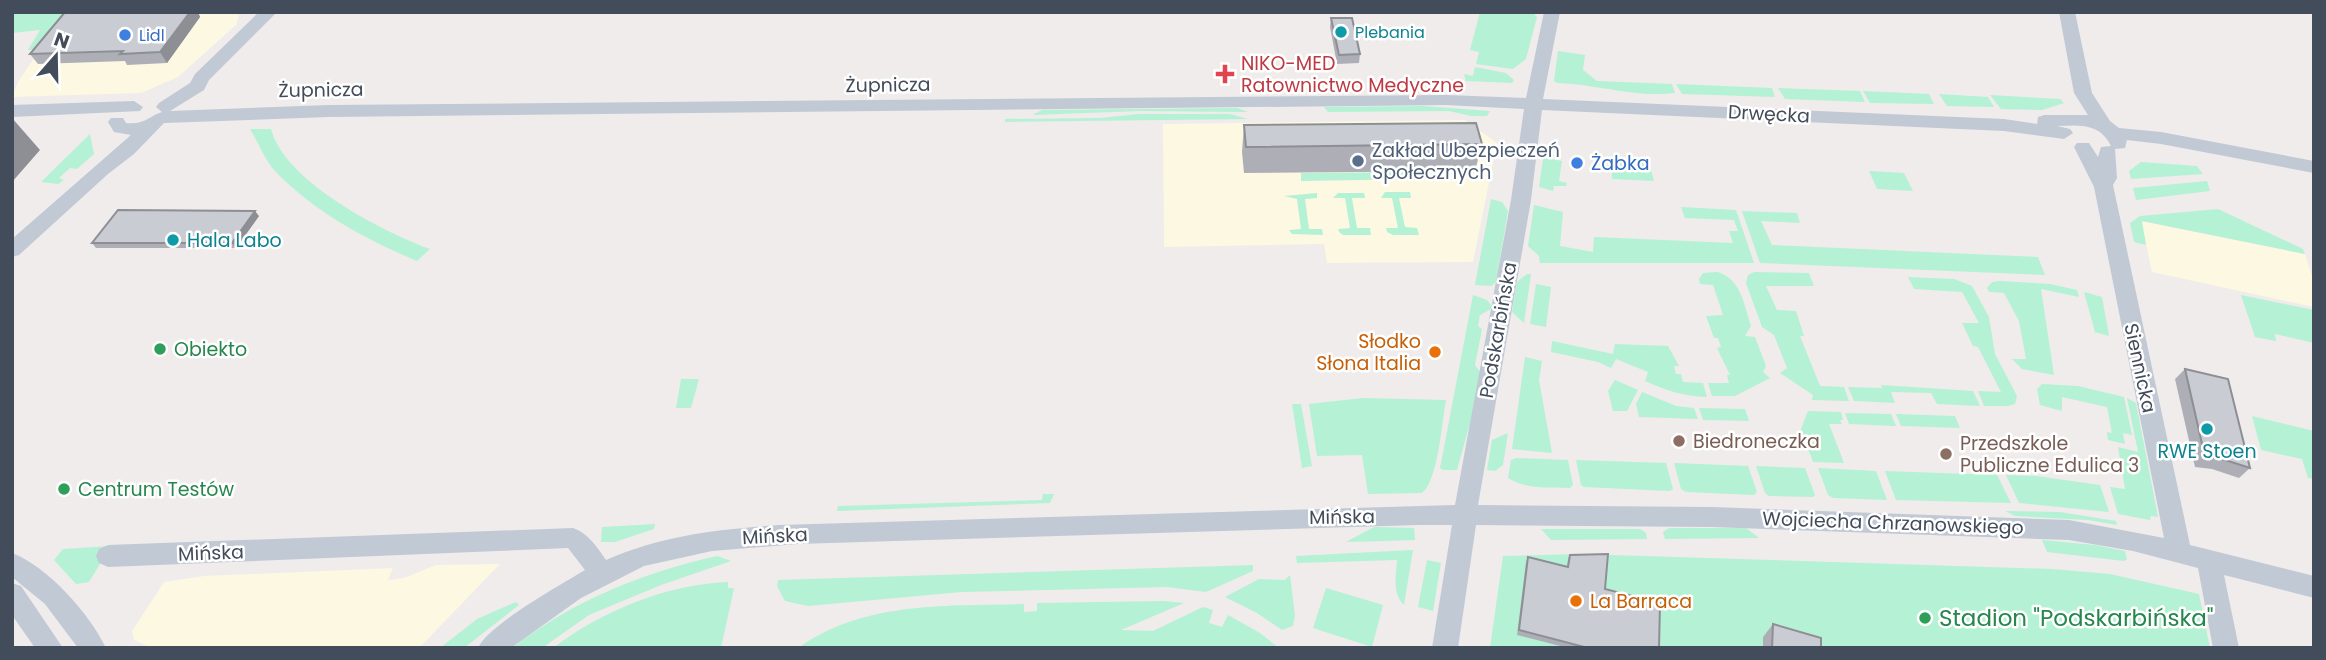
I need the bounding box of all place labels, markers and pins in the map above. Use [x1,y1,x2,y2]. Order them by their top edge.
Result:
place label: Plebania [1355,21,1425,44]
place label: Lidl [139,24,165,47]
marker: Plebania [1333,24,1349,40]
marker: Lidl [117,27,133,43]
place label: NIKO-MED Ratownictwo Medyczne [1241,50,1464,99]
marker: NIKO-MED Ratownictwo Medyczne [1215,64,1235,84]
place label: Zakład Ubezpieczeń Społecznych [1372,137,1560,186]
place label: Żabka [1591,150,1650,177]
marker: Zakład Ubezpieczeń Społecznych [1350,153,1366,169]
marker: Żabka [1569,155,1585,171]
place label: Hala Labo [187,227,282,254]
marker: Hala Labo [165,232,181,248]
place label: Słodko Słona Italia [1316,328,1421,377]
place label: Obiekto [174,336,247,363]
marker: Obiekto [152,341,168,357]
marker: Słodko Słona Italia [1427,344,1443,360]
marker: RWE Stoen [2199,421,2215,437]
place label: Biedroneczka [1693,428,1820,455]
place label: Przedszkole Publiczne Edulica 3 [1960,430,2139,479]
marker: Biedroneczka [1671,433,1687,449]
place label: RWE Stoen [2157,438,2257,465]
marker: Przedszkole Publiczne Edulica 3 [1938,446,1954,462]
place label: Centrum Testów [78,476,234,503]
marker: Centrum Testów [56,481,72,497]
place label: La Barraca [1590,588,1692,615]
marker: La Barraca [1568,593,1584,609]
place label: Stadion "Podskarbińska" [1939,602,2214,634]
marker: Stadion "Podskarbińska" [1917,610,1933,626]

